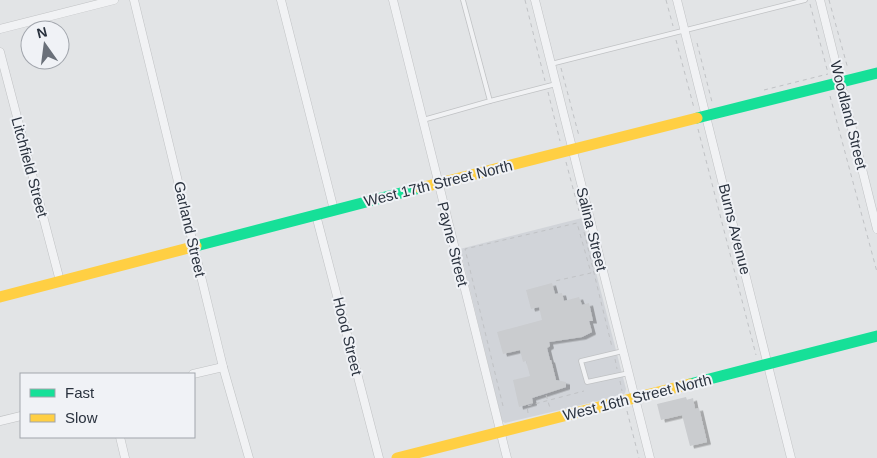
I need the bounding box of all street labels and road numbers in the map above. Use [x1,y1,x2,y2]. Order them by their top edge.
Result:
street label: Woodland Street [827,59,871,172]
street label: Litchfield Street [8,115,52,220]
street label: West 17th Street North [362,156,514,210]
street label: Garland Street [171,180,209,279]
street label: Burns Avenue [715,182,755,276]
street label: Salina Street [573,185,611,274]
street label: Payne Street [434,200,472,289]
street label: Hood Street [330,295,366,378]
street label: West 16th Street North [561,370,713,424]

